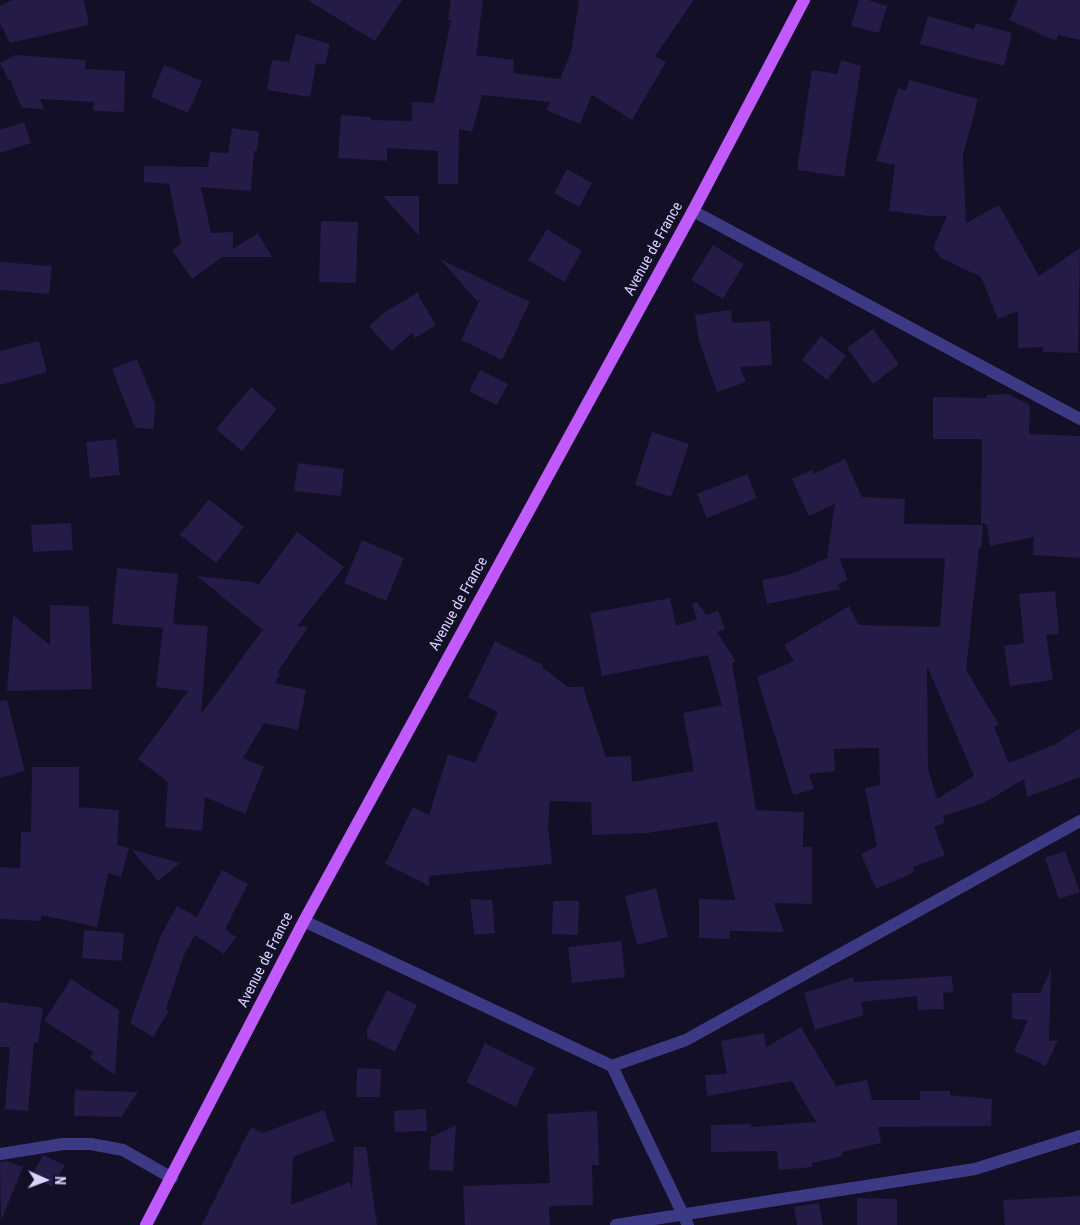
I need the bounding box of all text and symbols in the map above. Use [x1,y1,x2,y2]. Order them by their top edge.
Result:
street label: Avenue de France [621,199,687,299]
street label: Avenue de France [426,554,492,654]
street label: Avenue de France [234,909,298,1011]
north arrow [20,1155,70,1205]
text: N [52,1176,68,1185]

